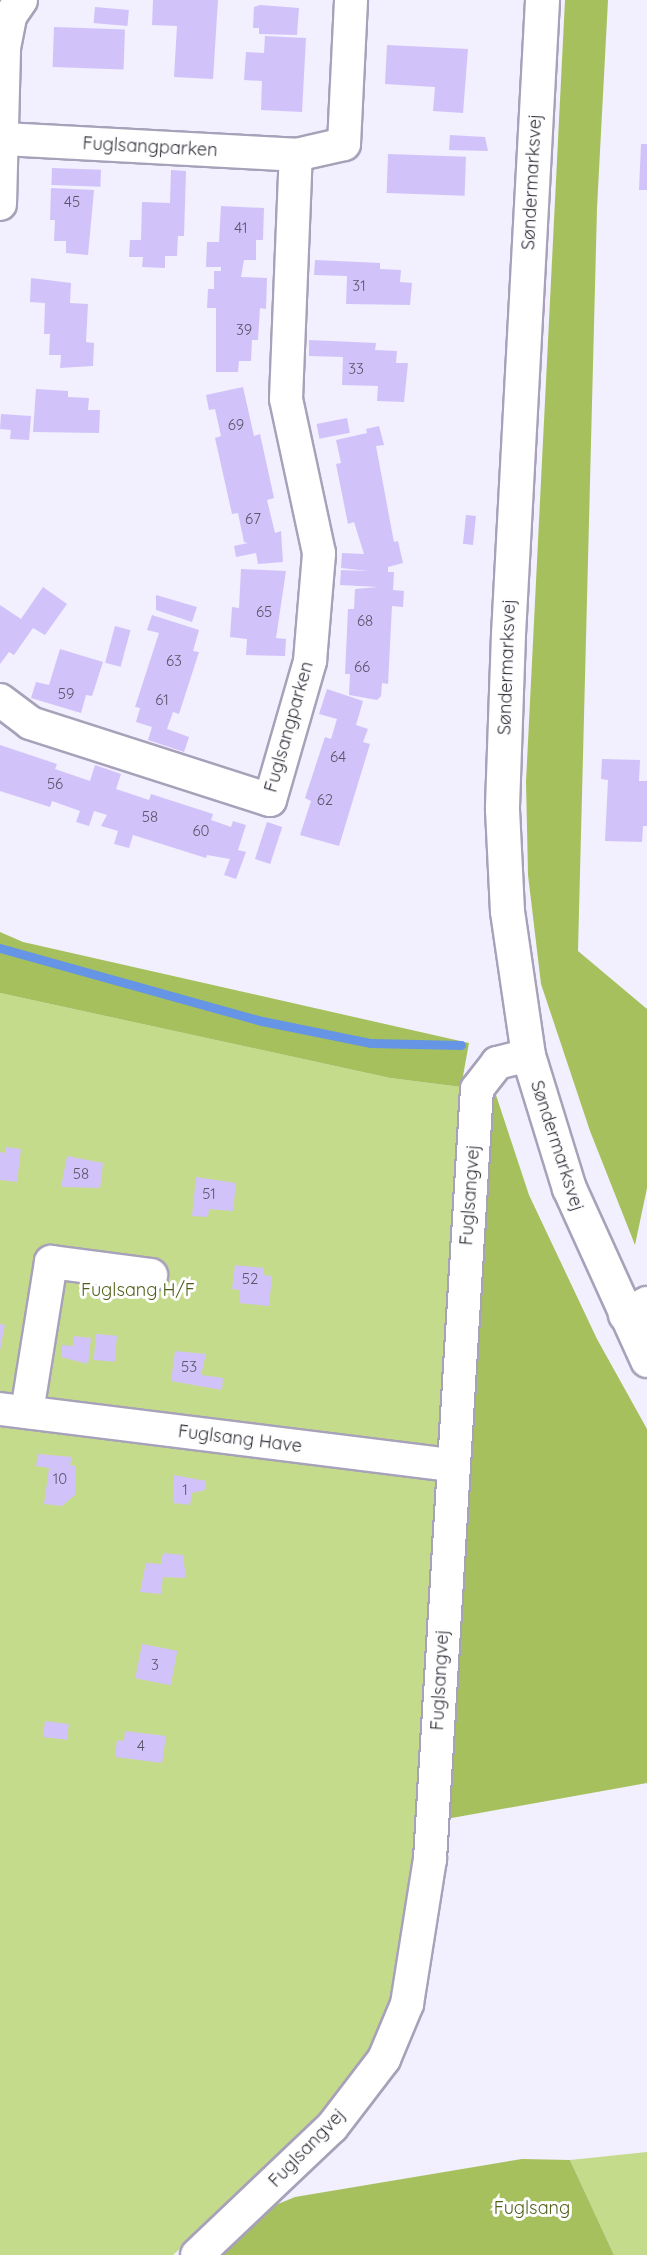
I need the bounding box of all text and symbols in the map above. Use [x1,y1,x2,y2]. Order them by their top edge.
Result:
street label: Søndermarksvej [518,113,546,251]
street label: Fuglsangparken [82,133,218,161]
house number: 45 [64,193,80,211]
house number: 41 [234,219,248,237]
house number: 31 [352,277,366,295]
house number: 39 [236,321,252,339]
house number: 33 [348,360,364,378]
house number: 69 [228,416,244,434]
house number: 67 [245,510,261,528]
street label: Søndermarksvej [494,599,520,735]
house number: 65 [256,603,272,621]
house number: 68 [357,612,373,630]
house number: 63 [166,652,182,670]
house number: 66 [354,658,370,676]
street label: Fuglsangparken [260,659,318,795]
house number: 59 [58,685,74,703]
house number: 61 [155,691,169,709]
house number: 64 [330,748,346,766]
house number: 56 [47,775,63,793]
house number: 62 [317,791,333,809]
house number: 58 [142,808,158,826]
house number: 60 [193,822,209,840]
street label: Søndermarksvej [526,1078,588,1214]
street label: Fuglsangvej [456,1144,484,1246]
house number: 58 [73,1165,89,1183]
house number: 51 [202,1185,216,1203]
house number: 52 [242,1270,258,1288]
park label: Fuglsang H/F [81,1279,195,1301]
house number: 53 [181,1358,197,1376]
street label: Fuglsang Have [177,1421,303,1457]
house number: 10 [53,1470,67,1488]
house number: 1 [182,1481,188,1499]
street label: Fuglsangvej [427,1629,453,1731]
house number: 3 [151,1656,159,1674]
house number: 4 [137,1737,145,1755]
street label: Fuglsangvej [264,2104,350,2192]
park label: Fuglsang [494,2197,570,2219]

